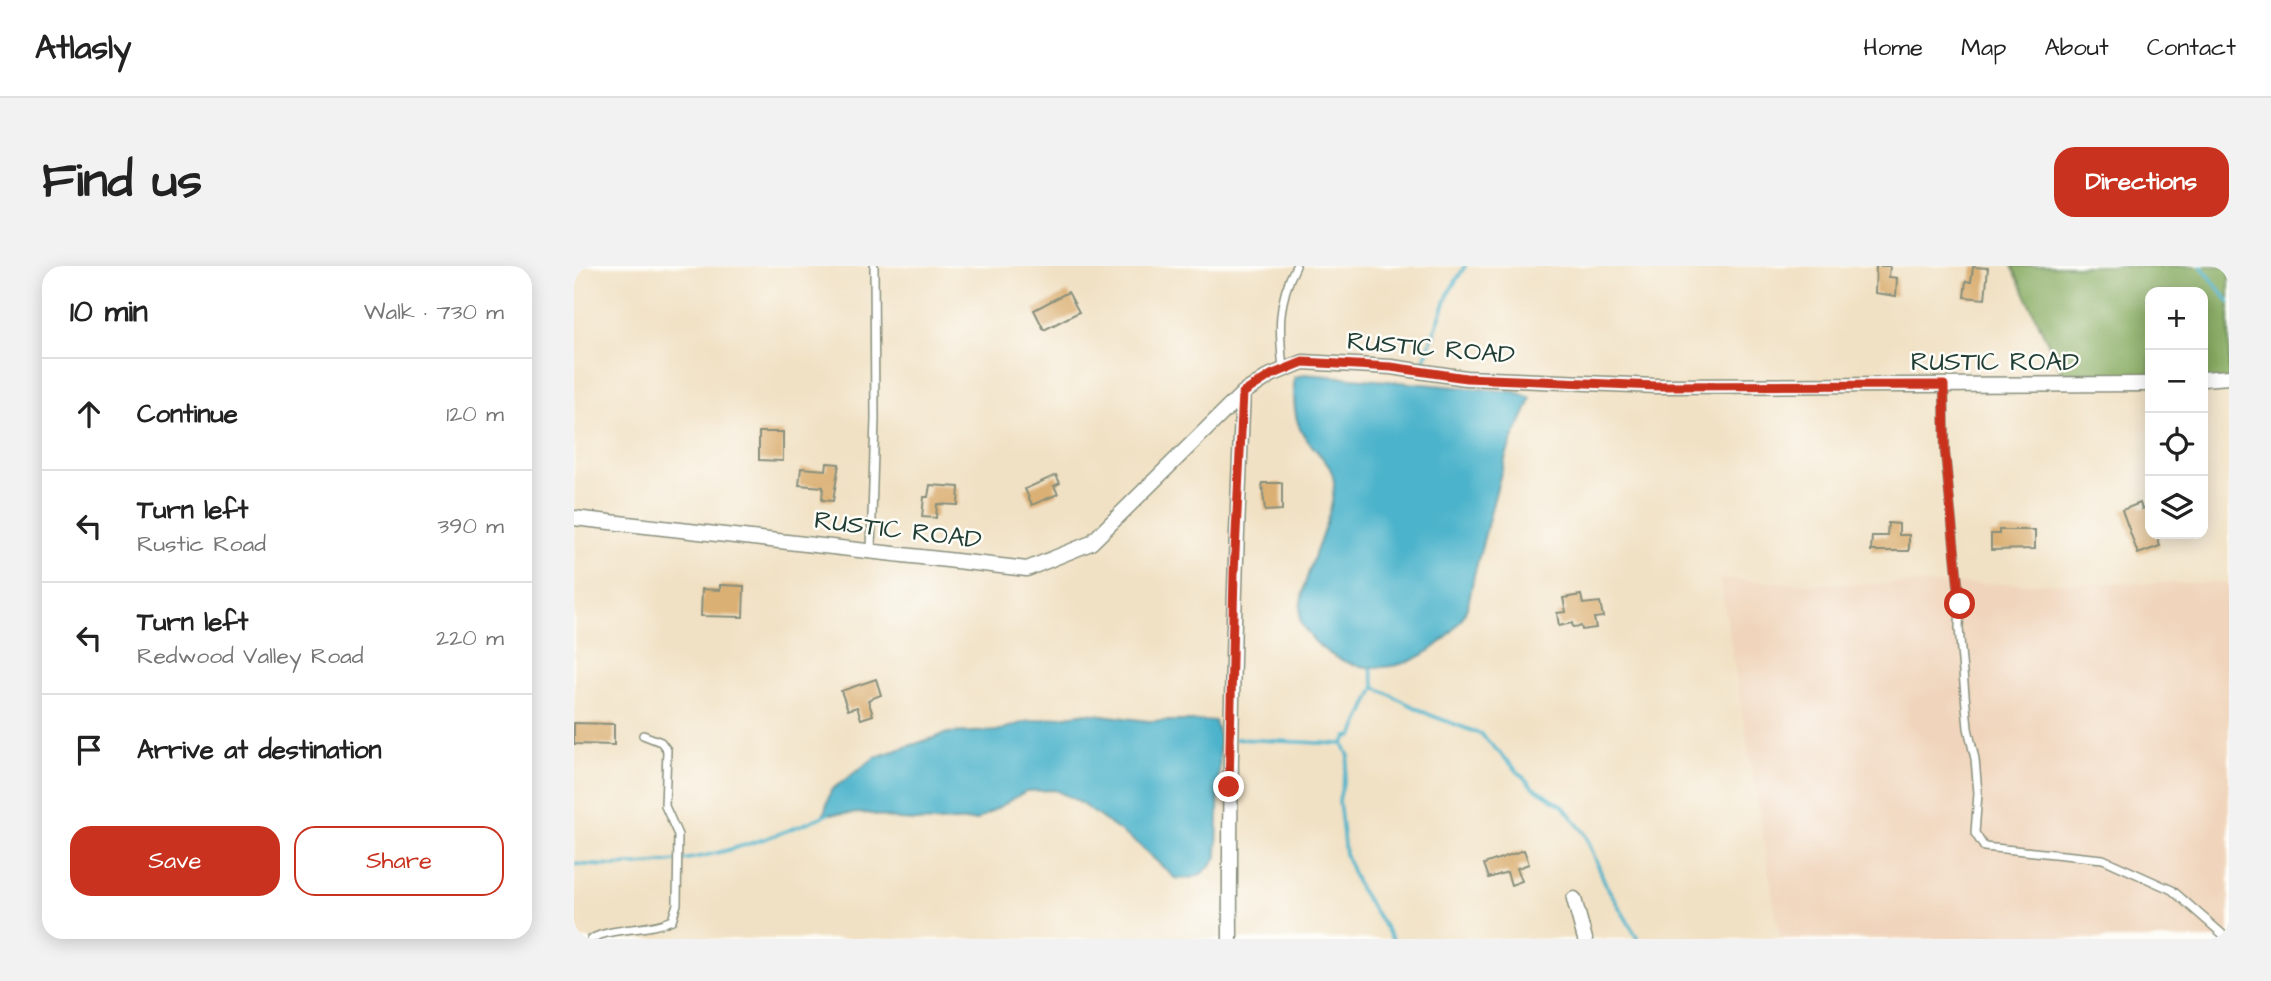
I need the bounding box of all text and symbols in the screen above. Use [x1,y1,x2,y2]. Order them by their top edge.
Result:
text: Atlasly [35,25,131,71]
text: Home [1863,31,1923,65]
text: Map [1961,31,2006,65]
text: About [2044,31,2109,65]
text: Contact [2147,31,2236,65]
button: Directions [2054,147,2229,217]
text: Find us [42,148,202,216]
map controls [2145,287,2208,539]
button: + [2145,287,2208,350]
text: 10 min [70,291,148,333]
text: Walk · 730 m [364,296,504,328]
street label: RUSTIC ROAD [1346,323,1516,373]
street label: RUSTIC ROAD [1911,344,2079,380]
button: − [2145,350,2208,413]
icon: ahead [70,395,108,433]
text: Continue [137,396,238,432]
text: 120 m [446,398,504,430]
button: locate [2145,413,2208,476]
button: layers [2145,476,2208,539]
text: Turn left [137,492,248,528]
street label: RUSTIC ROAD [812,502,984,558]
icon: left [70,507,108,545]
text: 390 m [438,510,504,542]
text: Rustic Road [137,528,266,560]
route start [1944,588,1975,619]
text: Turn left [137,604,248,640]
icon: left [70,619,108,657]
text: 220 m [436,622,504,654]
text: Redwood Valley Road [137,640,364,672]
icon: arrive [70,731,108,769]
text: Arrive at destination [137,732,382,768]
route end [1213,771,1244,802]
button: Save [70,826,280,896]
button: Share [294,826,504,896]

